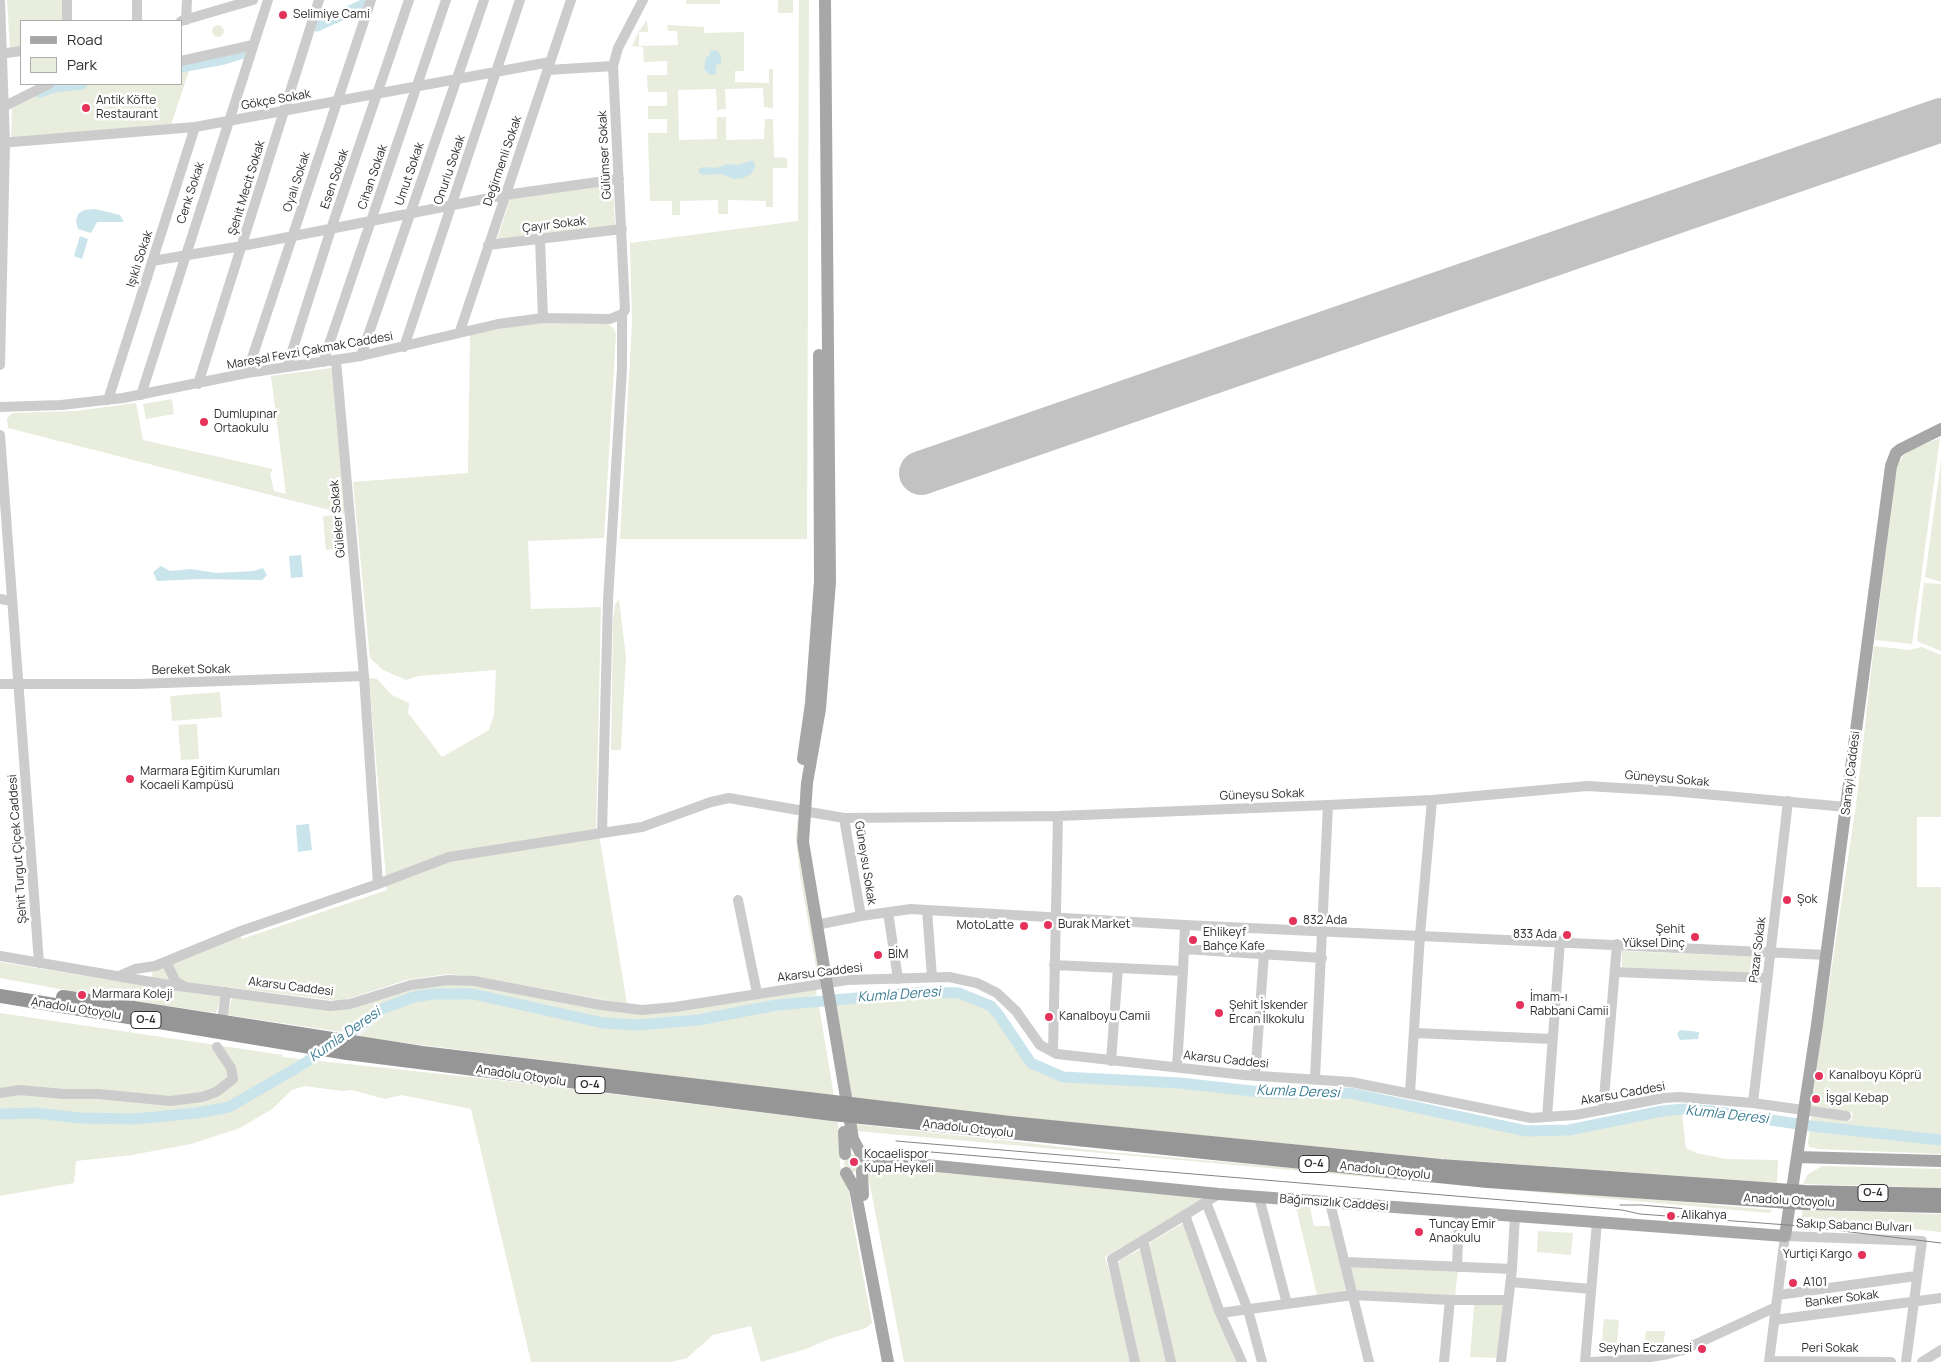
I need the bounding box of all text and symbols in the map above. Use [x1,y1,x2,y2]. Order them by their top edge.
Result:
place label: Selimiye Cami [293,8,370,22]
marker: Selimiye Cami [277,9,289,21]
legend [20,20,182,85]
text: Road [67,29,103,50]
text: Park [67,54,97,75]
street label: Gökçe Sokak [240,87,312,113]
place label: Antik Köfte Restaurant [96,94,158,122]
marker: Antik Köfte Restaurant [80,102,92,114]
street label: Gülümser Sokak [595,110,615,200]
street label: Değirmenli Sokak [481,114,525,208]
street label: Onurlu Sokak [431,133,469,207]
street label: Şehit Mecit Sokak [226,139,268,237]
street label: Umut Sokak [392,140,428,208]
street label: Cihan Sokak [355,143,391,211]
street label: Esen Sokak [318,147,352,211]
street label: Oyalı Sokak [280,150,314,214]
street label: Cenk Sokak [174,160,208,226]
street label: Çayır Sokak [521,214,587,236]
street label: Işıklı Sokak [124,229,156,289]
street label: Mareşal Fevzi Çakmak Caddesi [226,329,394,373]
place label: Dumlupınar Ortaokulu [214,408,277,436]
marker: Dumlupınar Ortaokulu [198,416,210,428]
street label: Güleker Sokak [327,479,349,559]
street label: Bereket Sokak [152,662,230,678]
street label: Sanayi Caddesi [1839,730,1863,816]
place label: Marmara Eğitim Kurumları Kocaeli Kampüsü [140,765,280,793]
street label: Güneysu Sokak [1624,768,1710,790]
marker: Marmara Eğitim Kurumları Kocaeli Kampüsü [124,773,136,785]
street label: Şehit Turgut Çiçek Caddesi [6,774,30,924]
street label: Güneysu Sokak [1219,786,1305,804]
street label: Güneysu Sokak [851,820,879,906]
place label: Şok [1797,893,1817,907]
marker: Şok [1781,894,1793,906]
place label: 832 Ada [1303,914,1347,928]
marker: 832 Ada [1287,915,1299,927]
street label: Pazar Sokak [1747,916,1769,984]
place label: Burak Market [1058,918,1130,932]
place label: MotoLatte [956,919,1014,933]
marker: Burak Market [1042,919,1054,931]
marker: MotoLatte [1018,920,1030,932]
place label: Şehit Yüksel Dinç [1623,923,1685,951]
place label: Ehlikeyf Bahçe Kafe [1203,926,1265,954]
place label: 833 Ada [1513,928,1557,942]
marker: 833 Ada [1561,929,1573,941]
marker: Şehit Yüksel Dinç [1689,931,1701,943]
marker: Ehlikeyf Bahçe Kafe [1187,934,1199,946]
place label: BİM [888,948,908,962]
marker: BİM [872,949,884,961]
street label: Akarsu Caddesi [777,961,863,985]
street label: Akarsu Caddesi [248,975,334,999]
water label: Kumla Deresi [857,984,941,1006]
place label: Marmara Koleji [92,988,172,1002]
marker: Marmara Koleji [76,989,88,1001]
place label: İmam-ı Rabbani Camii [1530,991,1608,1019]
street label: Anadolu Otoyolu [30,995,122,1023]
place label: Şehit İskender Ercan İlkokulu [1229,999,1308,1027]
marker: İmam-ı Rabbani Camii [1514,999,1526,1011]
water label: Kumla Deresi [306,1004,384,1066]
marker: Şehit İskender Ercan İlkokulu [1213,1007,1225,1019]
place label: Kanalboyu Camii [1059,1010,1150,1024]
marker: Kanalboyu Camii [1043,1011,1055,1023]
road number: O-4 [131,1012,161,1028]
street label: Akarsu Caddesi [1183,1048,1269,1072]
street label: Anadolu Otoyolu [475,1063,567,1089]
place label: Kanalboyu Köprü [1829,1069,1922,1083]
marker: Kanalboyu Köprü [1813,1070,1825,1082]
road number: O-4 [575,1076,605,1094]
street label: Akarsu Caddesi [1580,1079,1666,1109]
water label: Kumla Deresi [1256,1082,1340,1102]
place label: İşgal Kebap [1826,1092,1889,1106]
marker: İşgal Kebap [1810,1093,1822,1105]
water label: Kumla Deresi [1685,1102,1769,1128]
street label: Anadolu Otoyolu [922,1117,1014,1141]
place label: Kocaelispor Kupa Heykeli [864,1148,934,1176]
marker: Kocaelispor Kupa Heykeli [848,1156,860,1168]
road number: O-4 [1299,1156,1329,1172]
street label: Anadolu Otoyolu [1339,1159,1431,1183]
road number: O-4 [1858,1184,1888,1202]
street label: Anadolu Otoyolu [1743,1191,1835,1211]
street label: Bağımsızlık Caddesi [1279,1192,1389,1214]
place label: Alikahya [1681,1209,1727,1223]
marker: Alikahya [1665,1210,1677,1222]
street label: Sakıp Sabancı Bulvarı [1796,1217,1912,1235]
place label: Tuncay Emir Anaokulu [1429,1218,1496,1246]
marker: Tuncay Emir Anaokulu [1413,1226,1425,1238]
place label: Yurtiçi Kargo [1783,1248,1852,1262]
marker: Yurtiçi Kargo [1856,1249,1868,1261]
place label: A101 [1803,1276,1827,1290]
marker: A101 [1787,1277,1799,1289]
street label: Banker Sokak [1805,1287,1879,1311]
place label: Seyhan Eczanesi [1599,1342,1692,1356]
street label: Peri Sokak [1802,1342,1858,1356]
marker: Seyhan Eczanesi [1696,1343,1708,1355]

